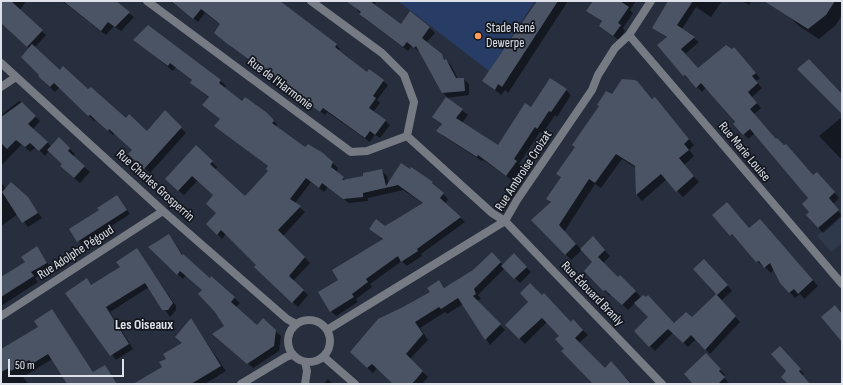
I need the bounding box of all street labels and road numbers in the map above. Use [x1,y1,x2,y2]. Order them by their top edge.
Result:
street label: Rue de l'Harmonie [244,54,316,114]
street label: Rue Marie Louise [715,119,773,185]
street label: Rue Ambroise Croizat [492,128,556,214]
street label: Rue Charles Grosperrin [113,147,197,225]
street label: Rue Adolphe Pégoud [35,223,117,283]
street label: Rue Édouard Branly [557,259,627,329]

